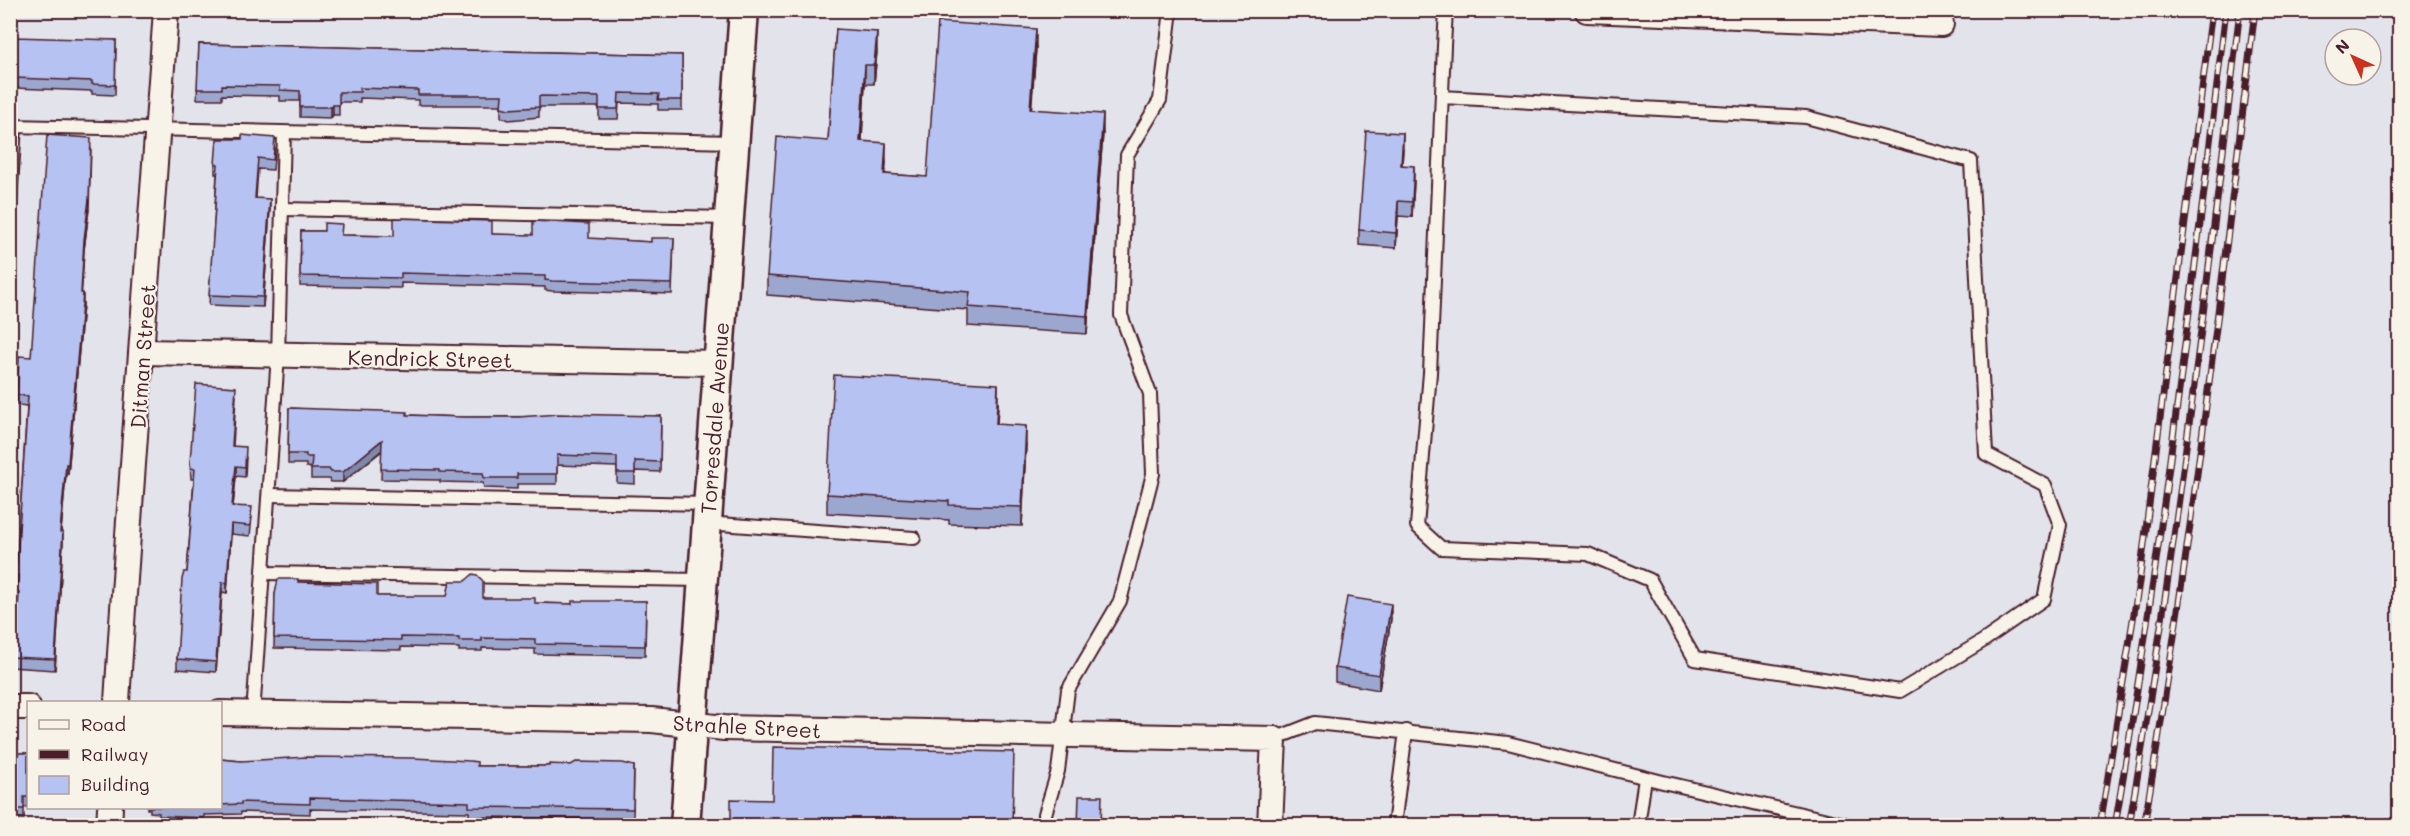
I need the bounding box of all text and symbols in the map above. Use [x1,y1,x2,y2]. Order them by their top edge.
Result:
north arrow [2323,27,2383,87]
text: N [2330,34,2354,58]
street label: Ditman Street [123,283,161,429]
street label: Torresdale Avenue [694,321,734,515]
street label: Kendrick Street [347,343,513,373]
legend [27,701,222,809]
street label: Strahle Street [672,709,822,743]
text: Road [81,712,126,736]
text: Railway [81,742,148,766]
text: Building [81,772,149,796]

